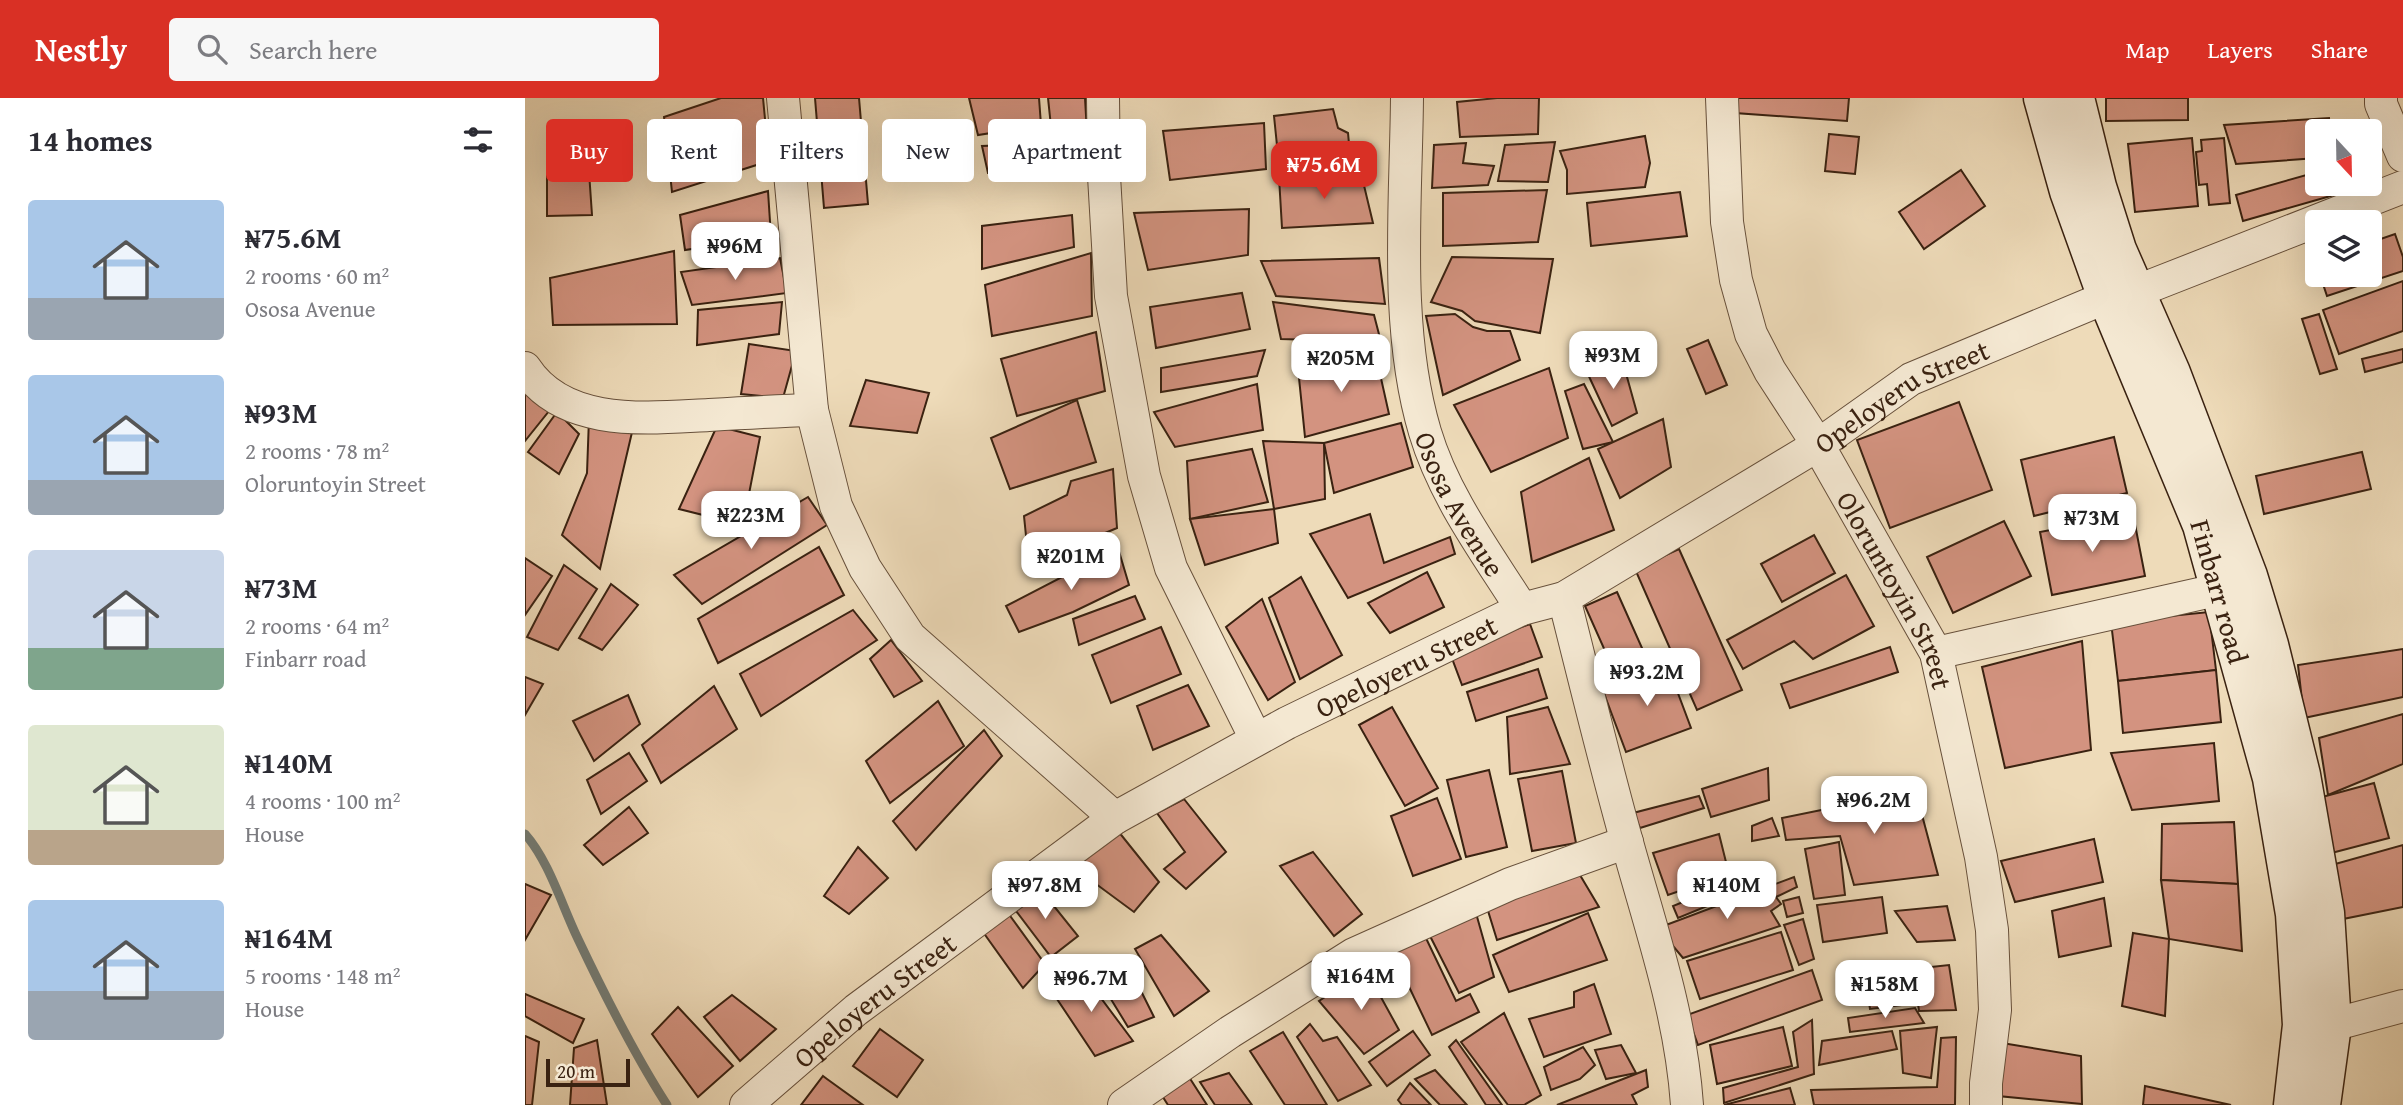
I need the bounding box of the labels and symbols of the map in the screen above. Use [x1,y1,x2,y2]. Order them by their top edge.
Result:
north arrow [2305,119,2382,196]
pin: ₦75.6M [1267,141,1381,201]
pin: ₦96M [694,222,776,282]
street label: Opeloyeru Street [1805,328,1995,462]
pin: ₦93M [1572,331,1654,391]
pin: ₦205M [1292,334,1390,394]
street label: Ososa Avenue [1406,426,1516,584]
street label: Oloruntoyin Street [1827,483,1964,693]
pin: ₦223M [702,491,800,551]
pin: ₦73M [2051,494,2133,554]
street label: Finbarr road [2181,515,2260,668]
pin: ₦201M [1022,532,1120,592]
street label: Opeloyeru Street [1308,604,1504,727]
pin: ₦93.2M [1590,648,1704,708]
pin: ₦96.2M [1817,776,1931,836]
pin: ₦97.8M [988,862,1102,921]
pin: ₦140M [1678,862,1776,921]
street label: Opeloyeru Street [783,922,964,1077]
pin: ₦164M [1312,953,1410,1012]
pin: ₦96.7M [1034,954,1148,1014]
pin: ₦158M [1836,960,1934,1020]
scale bar [546,1056,630,1088]

